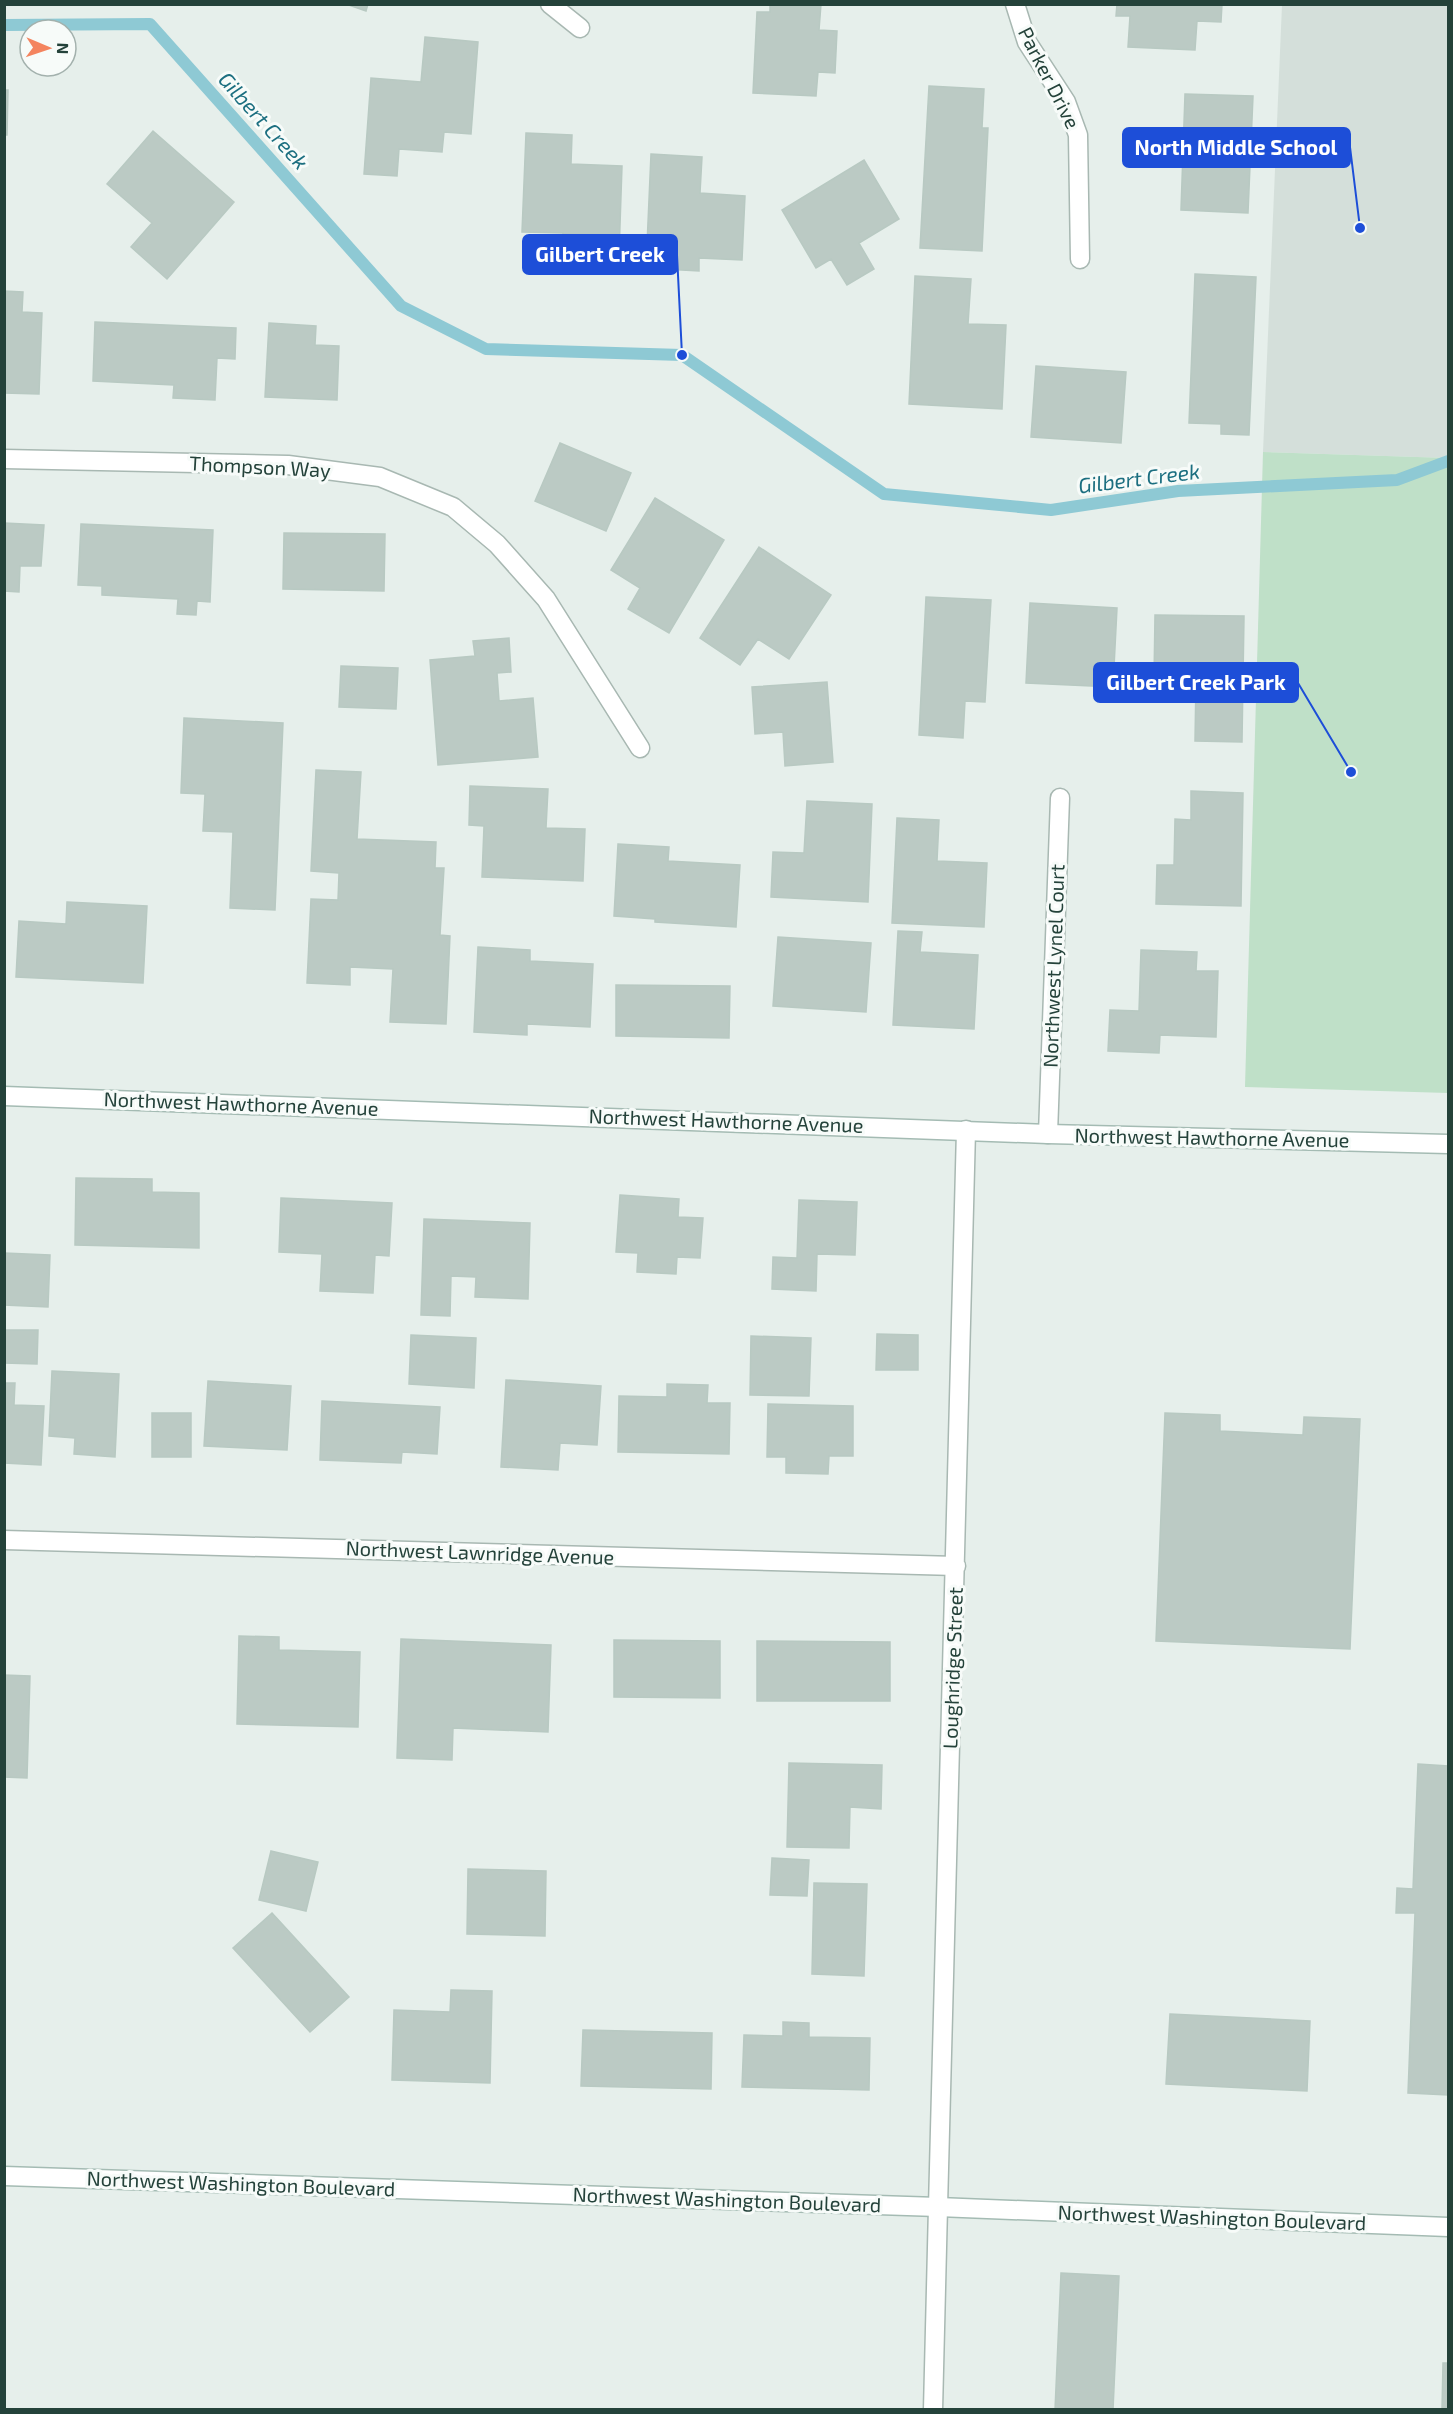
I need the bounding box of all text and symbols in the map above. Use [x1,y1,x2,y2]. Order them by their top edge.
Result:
north arrow [18,18,78,78]
street label: Parker Drive [1014,23,1086,132]
text: N [54,42,73,55]
water label: Gilbert Creek [214,66,314,174]
callout: North Middle School [1123,128,1350,167]
text: North Middle School [1135,134,1338,159]
callout: Gilbert Creek [523,235,677,274]
text: Gilbert Creek [535,241,665,266]
street label: Thompson Way [189,450,332,482]
water label: Gilbert Creek [1077,458,1201,497]
callout: Gilbert Creek Park [1094,663,1298,702]
text: Gilbert Creek Park [1106,669,1286,694]
street label: Northwest Lynel Court [1037,863,1069,1068]
street label: Northwest Hawthorne Avenue [103,1086,379,1120]
street label: Northwest Hawthorne Avenue [588,1103,864,1137]
street label: Northwest Hawthorne Avenue [1074,1123,1350,1151]
street label: Northwest Lawnridge Avenue [345,1535,615,1569]
street label: Loughridge Street [937,1586,967,1749]
street label: Northwest Washington Boulevard [86,2166,396,2200]
street label: Northwest Washington Boulevard [572,2182,882,2216]
street label: Northwest Washington Boulevard [1057,2200,1367,2234]

